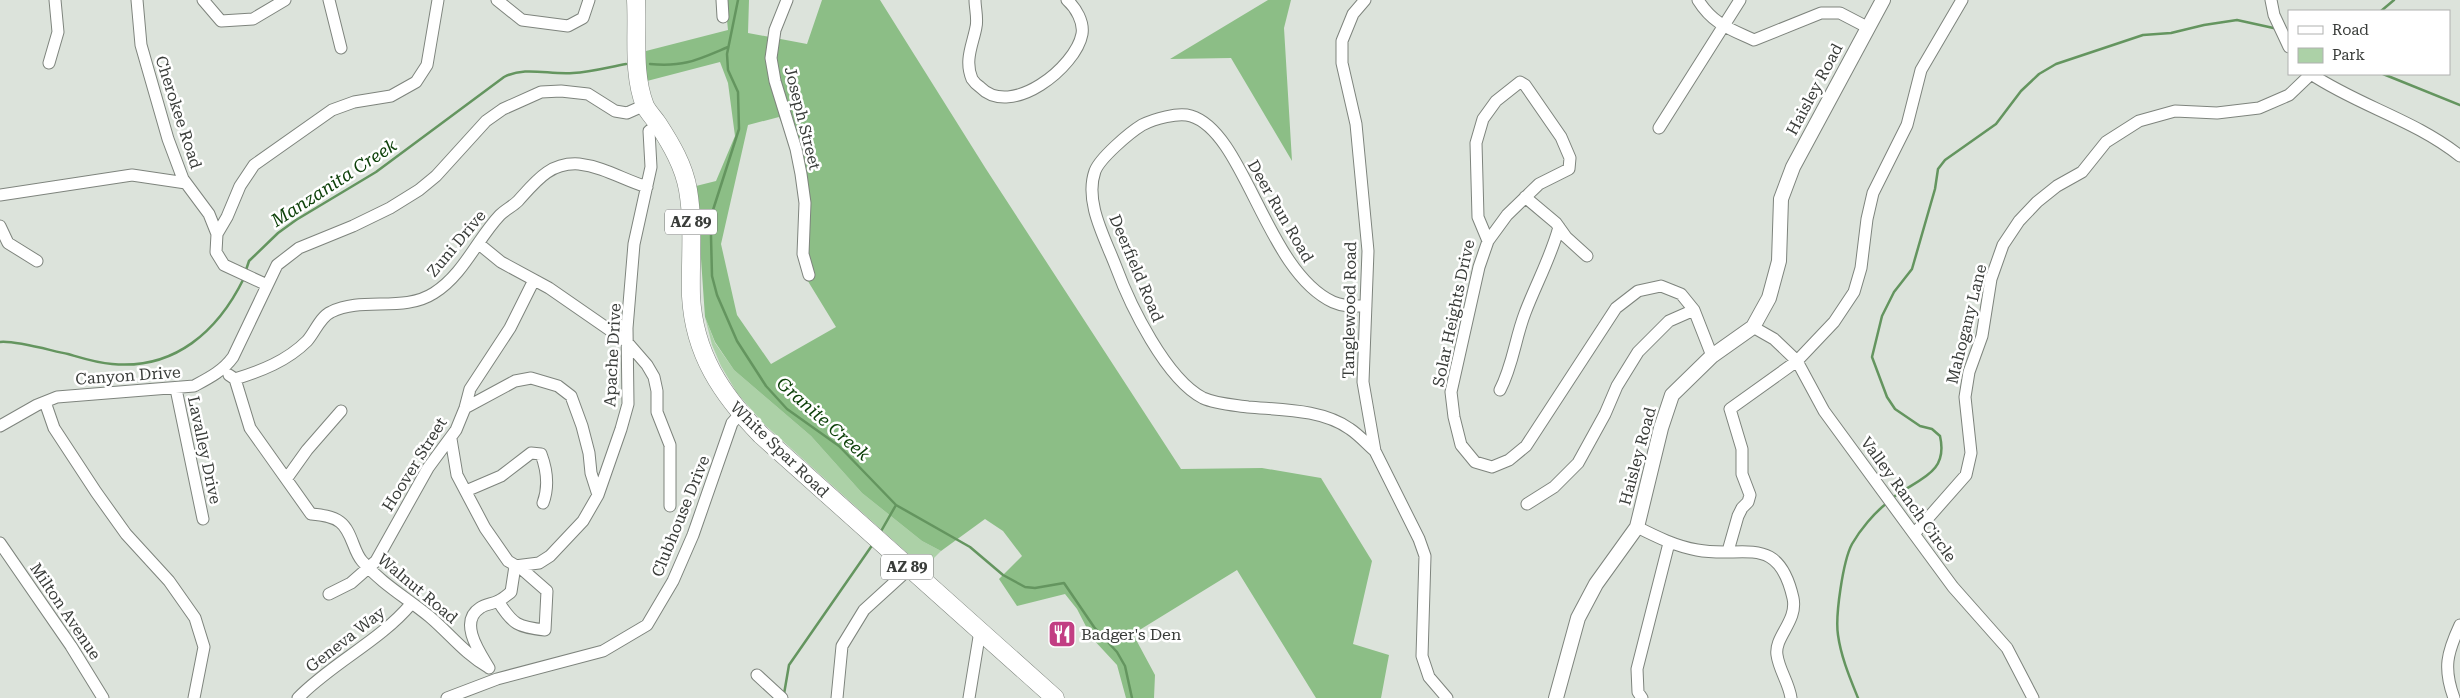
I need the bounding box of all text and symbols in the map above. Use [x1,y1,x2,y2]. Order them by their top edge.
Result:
legend [2288,10,2450,75]
text: Road [2332,21,2369,39]
street label: Haisley Road [1782,40,1847,138]
text: Park [2332,46,2366,64]
street label: Cherokee Road [151,53,206,171]
street label: Joseph Street [781,65,825,172]
water label: Manzanita Creek [266,134,401,232]
street label: Deer Run Road [1244,157,1318,266]
street label: Zuni Drive [423,206,490,281]
road number: AZ 89 [665,210,717,234]
street label: Deerfield Road [1105,212,1168,325]
street label: Solar Heights Drive [1429,237,1478,389]
street label: Tanglewood Road [1339,241,1360,379]
street label: Mahogany Lane [1942,262,1991,386]
street label: Apache Drive [600,302,625,407]
street label: Canyon Drive [75,362,181,389]
water label: Granite Creek [772,372,874,465]
street label: Lavalley Drive [184,394,225,506]
street label: White Spar Road [727,398,833,501]
street label: Haisley Road [1615,405,1660,507]
street label: Hoover Street [378,414,451,515]
street label: Valley Ranch Circle [1857,433,1960,566]
street label: Clubhouse Drive [647,453,714,580]
street label: Walnut Road [374,549,462,627]
road number: AZ 89 [881,554,933,580]
street label: Milton Avenue [26,559,105,663]
street label: Geneva Way [302,602,389,676]
restaurant icon: Badger's Den [1047,619,1077,649]
place label: Badger's Den [1081,625,1181,644]

